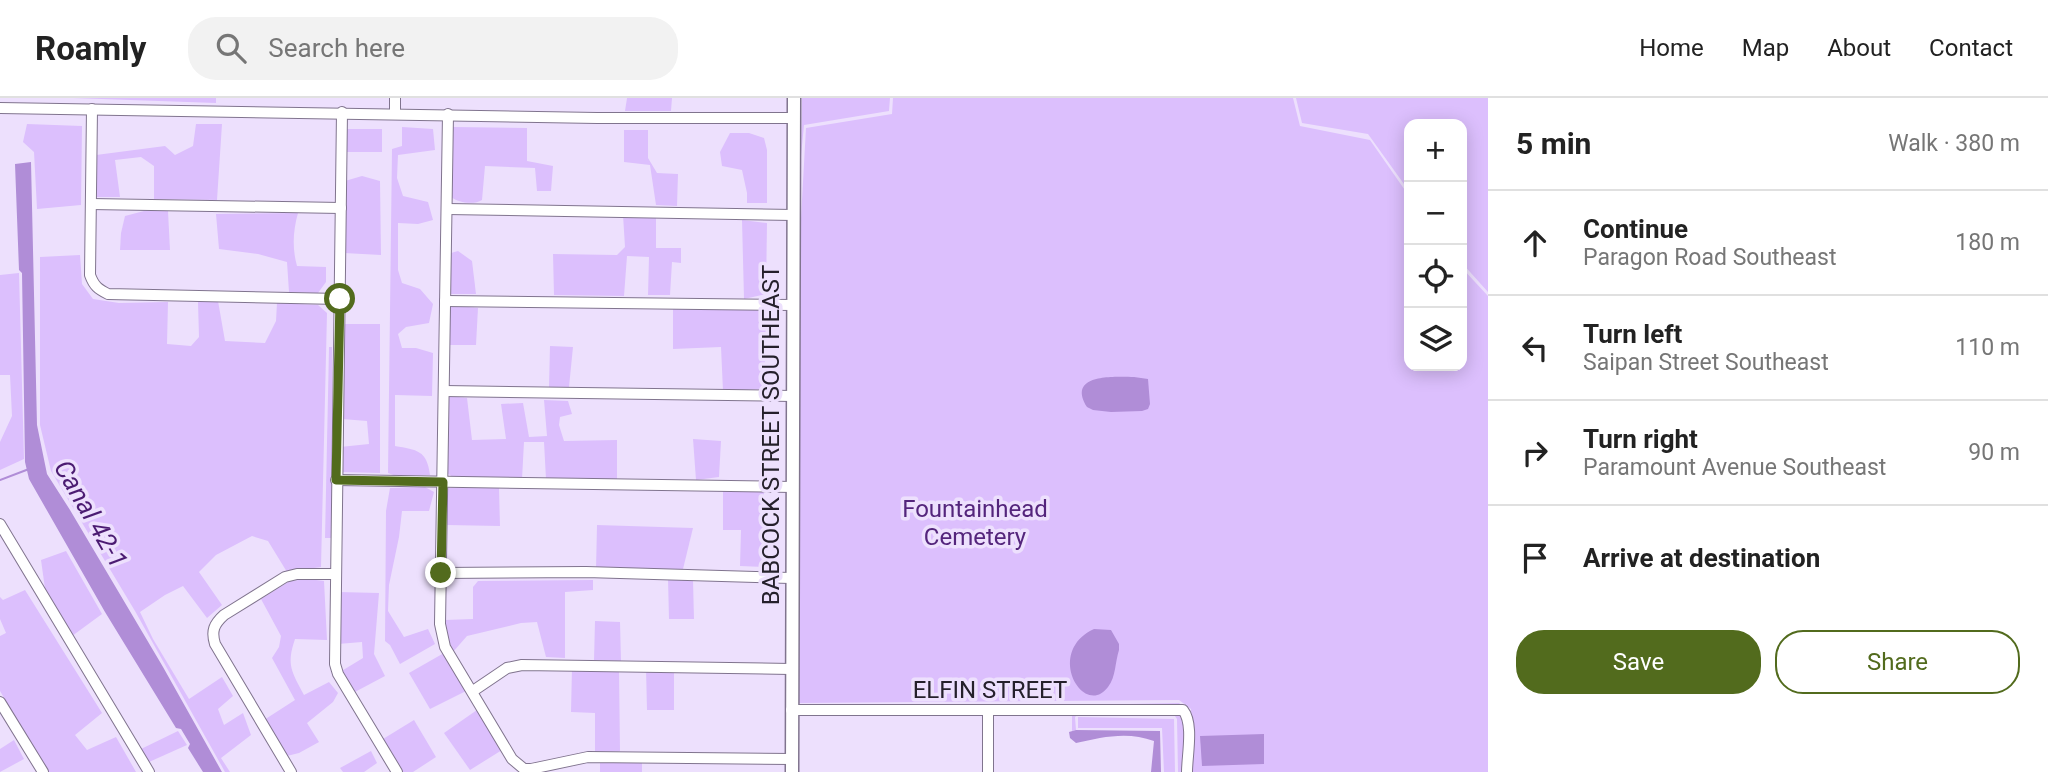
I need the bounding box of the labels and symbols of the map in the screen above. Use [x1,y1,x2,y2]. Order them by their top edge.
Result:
street label: BABCOCK STREET SOUTHEAST [757,265,785,605]
route start [324,283,355,314]
water label: Canal 42-1 [48,455,134,573]
park label: Fountainhead Cemetery [902,495,1048,551]
route end [425,557,456,588]
street label: ELFIN STREET [913,676,1067,704]

